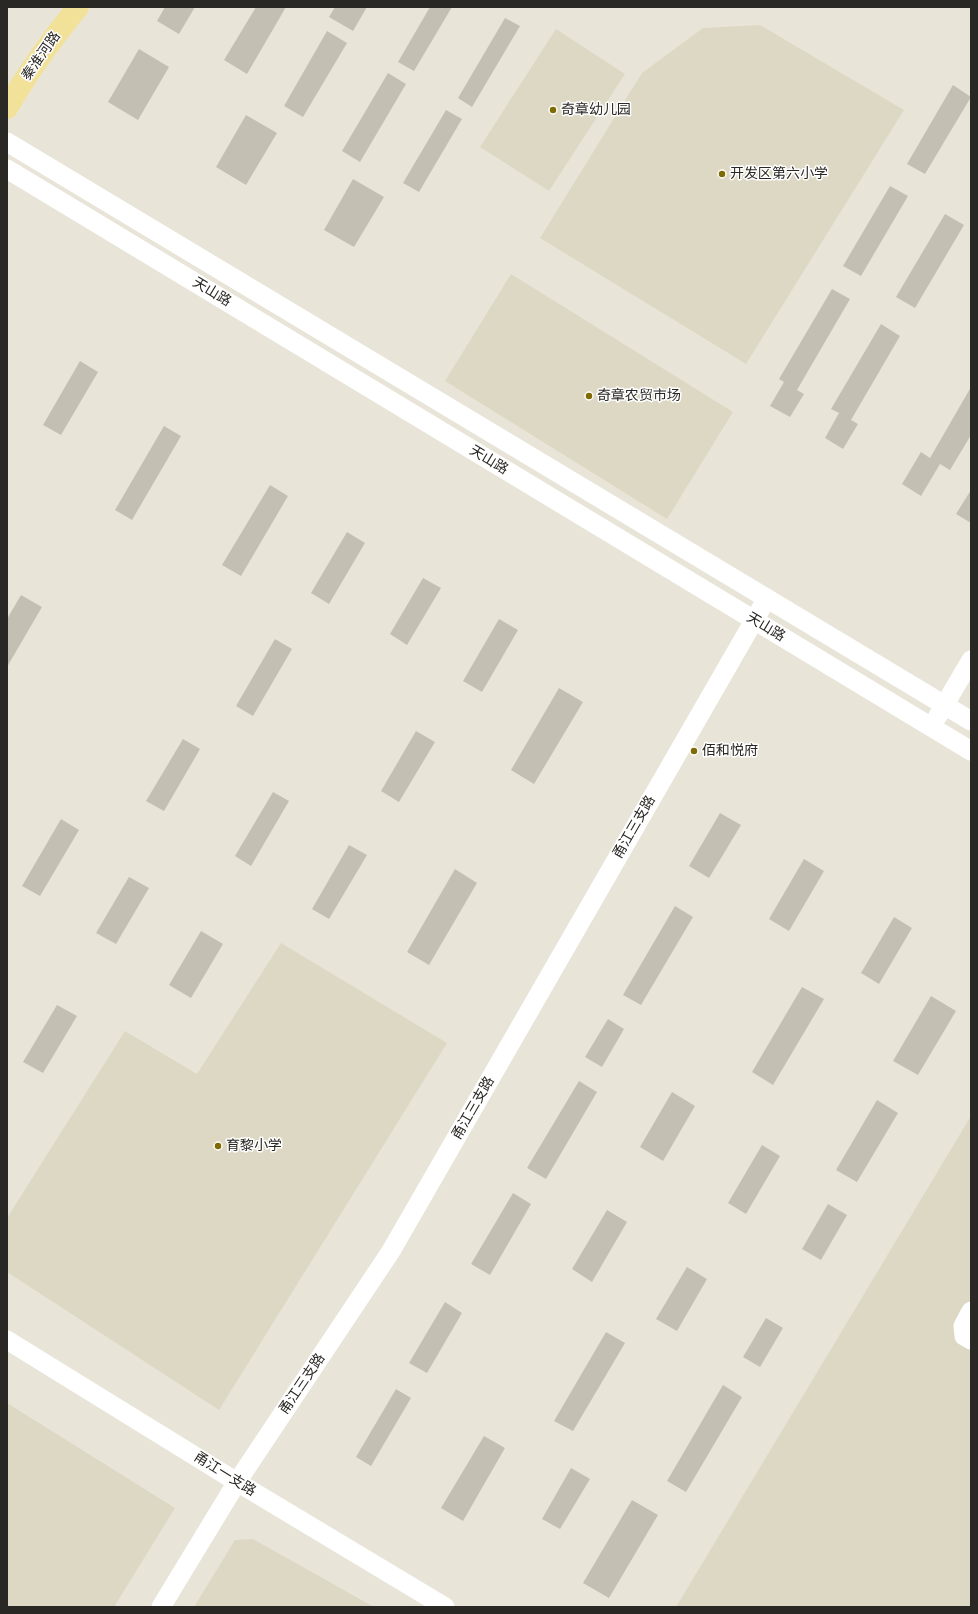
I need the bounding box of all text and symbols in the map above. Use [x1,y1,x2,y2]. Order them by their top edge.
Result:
street label: 秦淮河路 [18,28,64,84]
place label: 奇章幼儿园 [561,102,631,118]
marker: 奇章幼儿园 [548,105,558,115]
place label: 开发区第六小学 [730,166,828,182]
marker: 开发区第六小学 [717,169,727,179]
street label: 天山路 [190,274,234,310]
place label: 奇章农贸市场 [597,388,681,404]
marker: 奇章农贸市场 [584,391,594,401]
street label: 天山路 [467,442,511,478]
street label: 天山路 [744,609,788,645]
place label: 佰和悦府 [702,743,758,759]
marker: 佰和悦府 [689,746,699,756]
street label: 甬江三支路 [609,792,659,862]
street label: 甬江三支路 [448,1073,498,1143]
place label: 育黎小学 [226,1138,282,1154]
marker: 育黎小学 [213,1141,223,1151]
street label: 甬江三支路 [275,1350,329,1418]
street label: 甬江一支路 [191,1448,259,1500]

